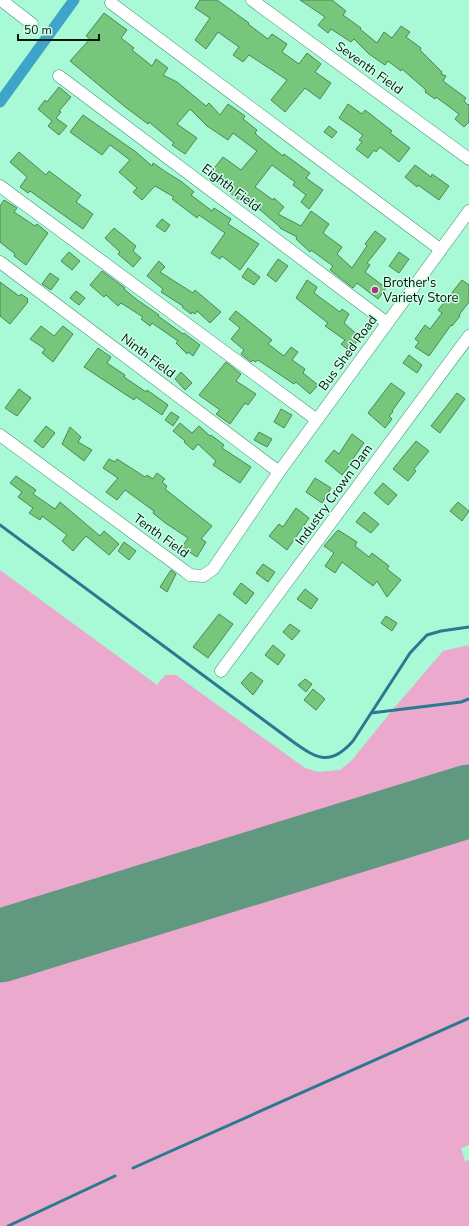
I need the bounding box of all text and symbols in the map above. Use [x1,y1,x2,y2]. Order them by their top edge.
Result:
scale bar [18,16,99,42]
text: 50 m [24,22,52,38]
street label: Seventh Field [332,37,406,99]
street label: Eighth Field [198,160,264,216]
place label: Brother's Variety Store [382,274,459,307]
marker: Brother's Variety Store [370,285,380,295]
street label: Bus Shed Road [315,312,381,394]
street label: Ninth Field [117,330,179,382]
street label: Industry Crown Dam [291,441,377,549]
street label: Tenth Field [129,510,193,562]

